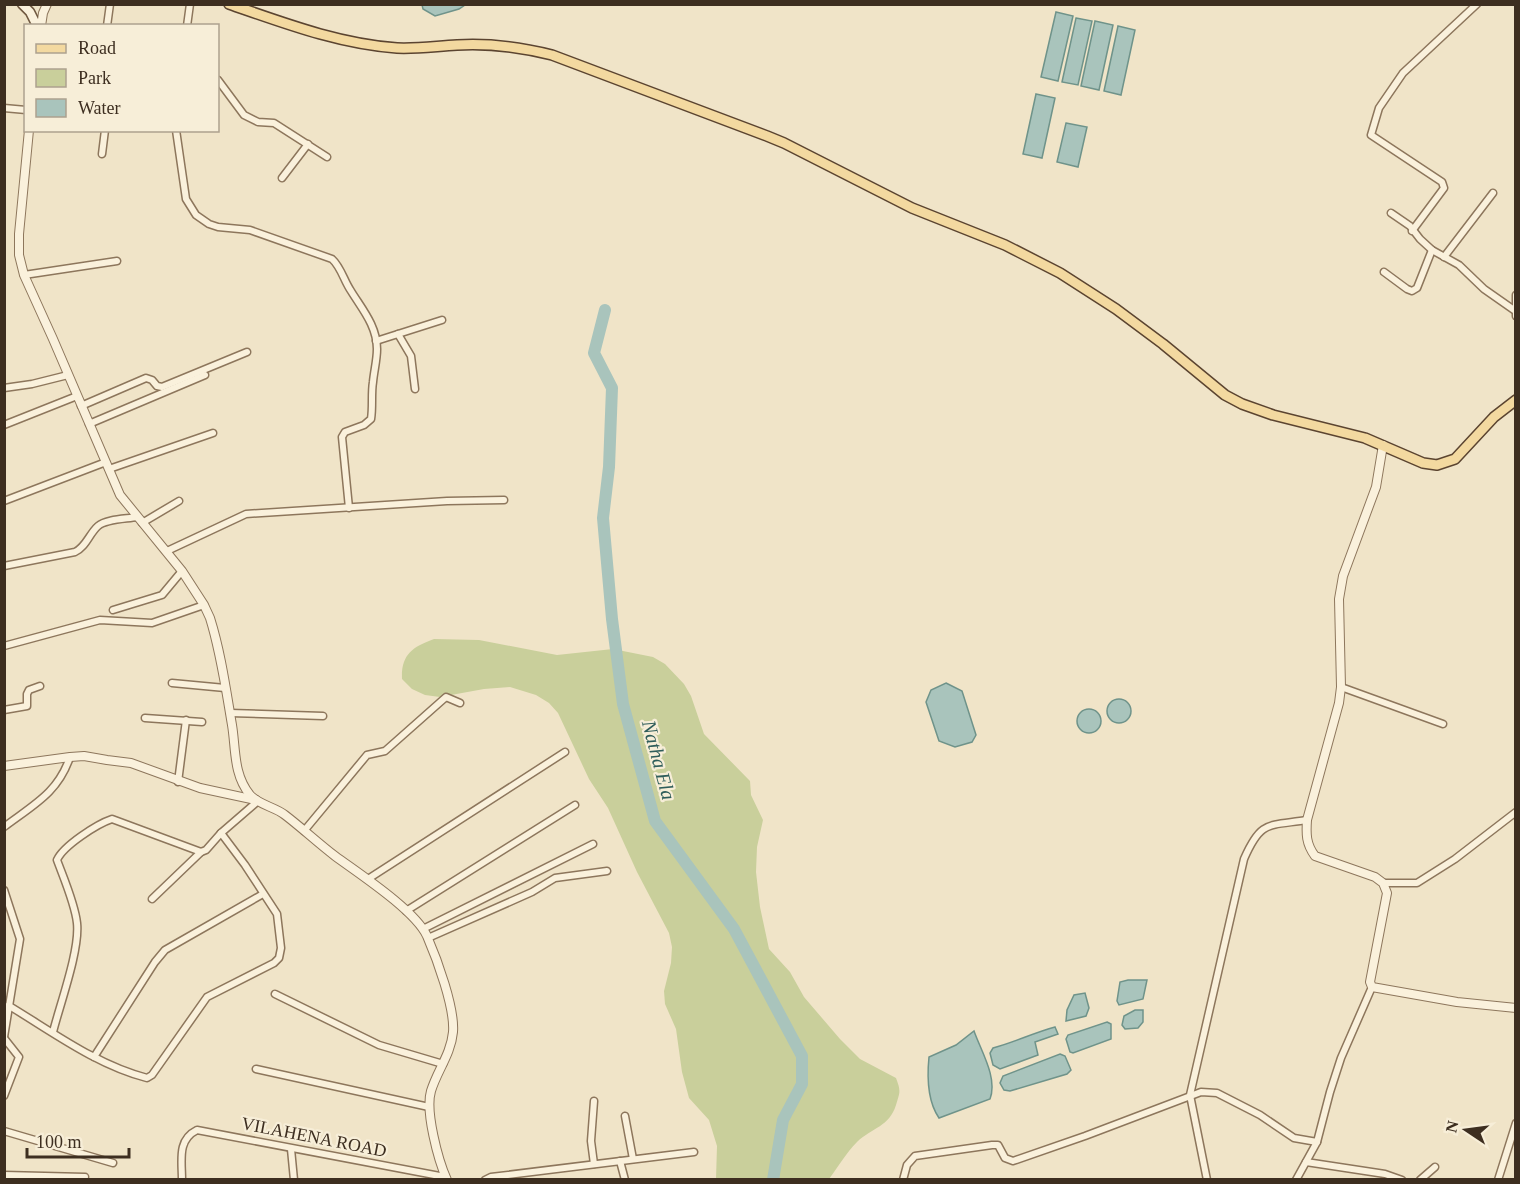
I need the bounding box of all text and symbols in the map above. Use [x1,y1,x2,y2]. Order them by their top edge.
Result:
legend [24,24,219,132]
text: Road [78,38,116,58]
text: Park [78,68,111,88]
text: Water [78,98,121,118]
water label: Natha Ela [638,717,680,802]
north arrow [1436,1100,1496,1160]
street label: VILAHENA ROAD [240,1113,388,1161]
text: N [1442,1119,1462,1134]
scale bar [27,1121,129,1159]
text: 100 m [36,1132,82,1152]

